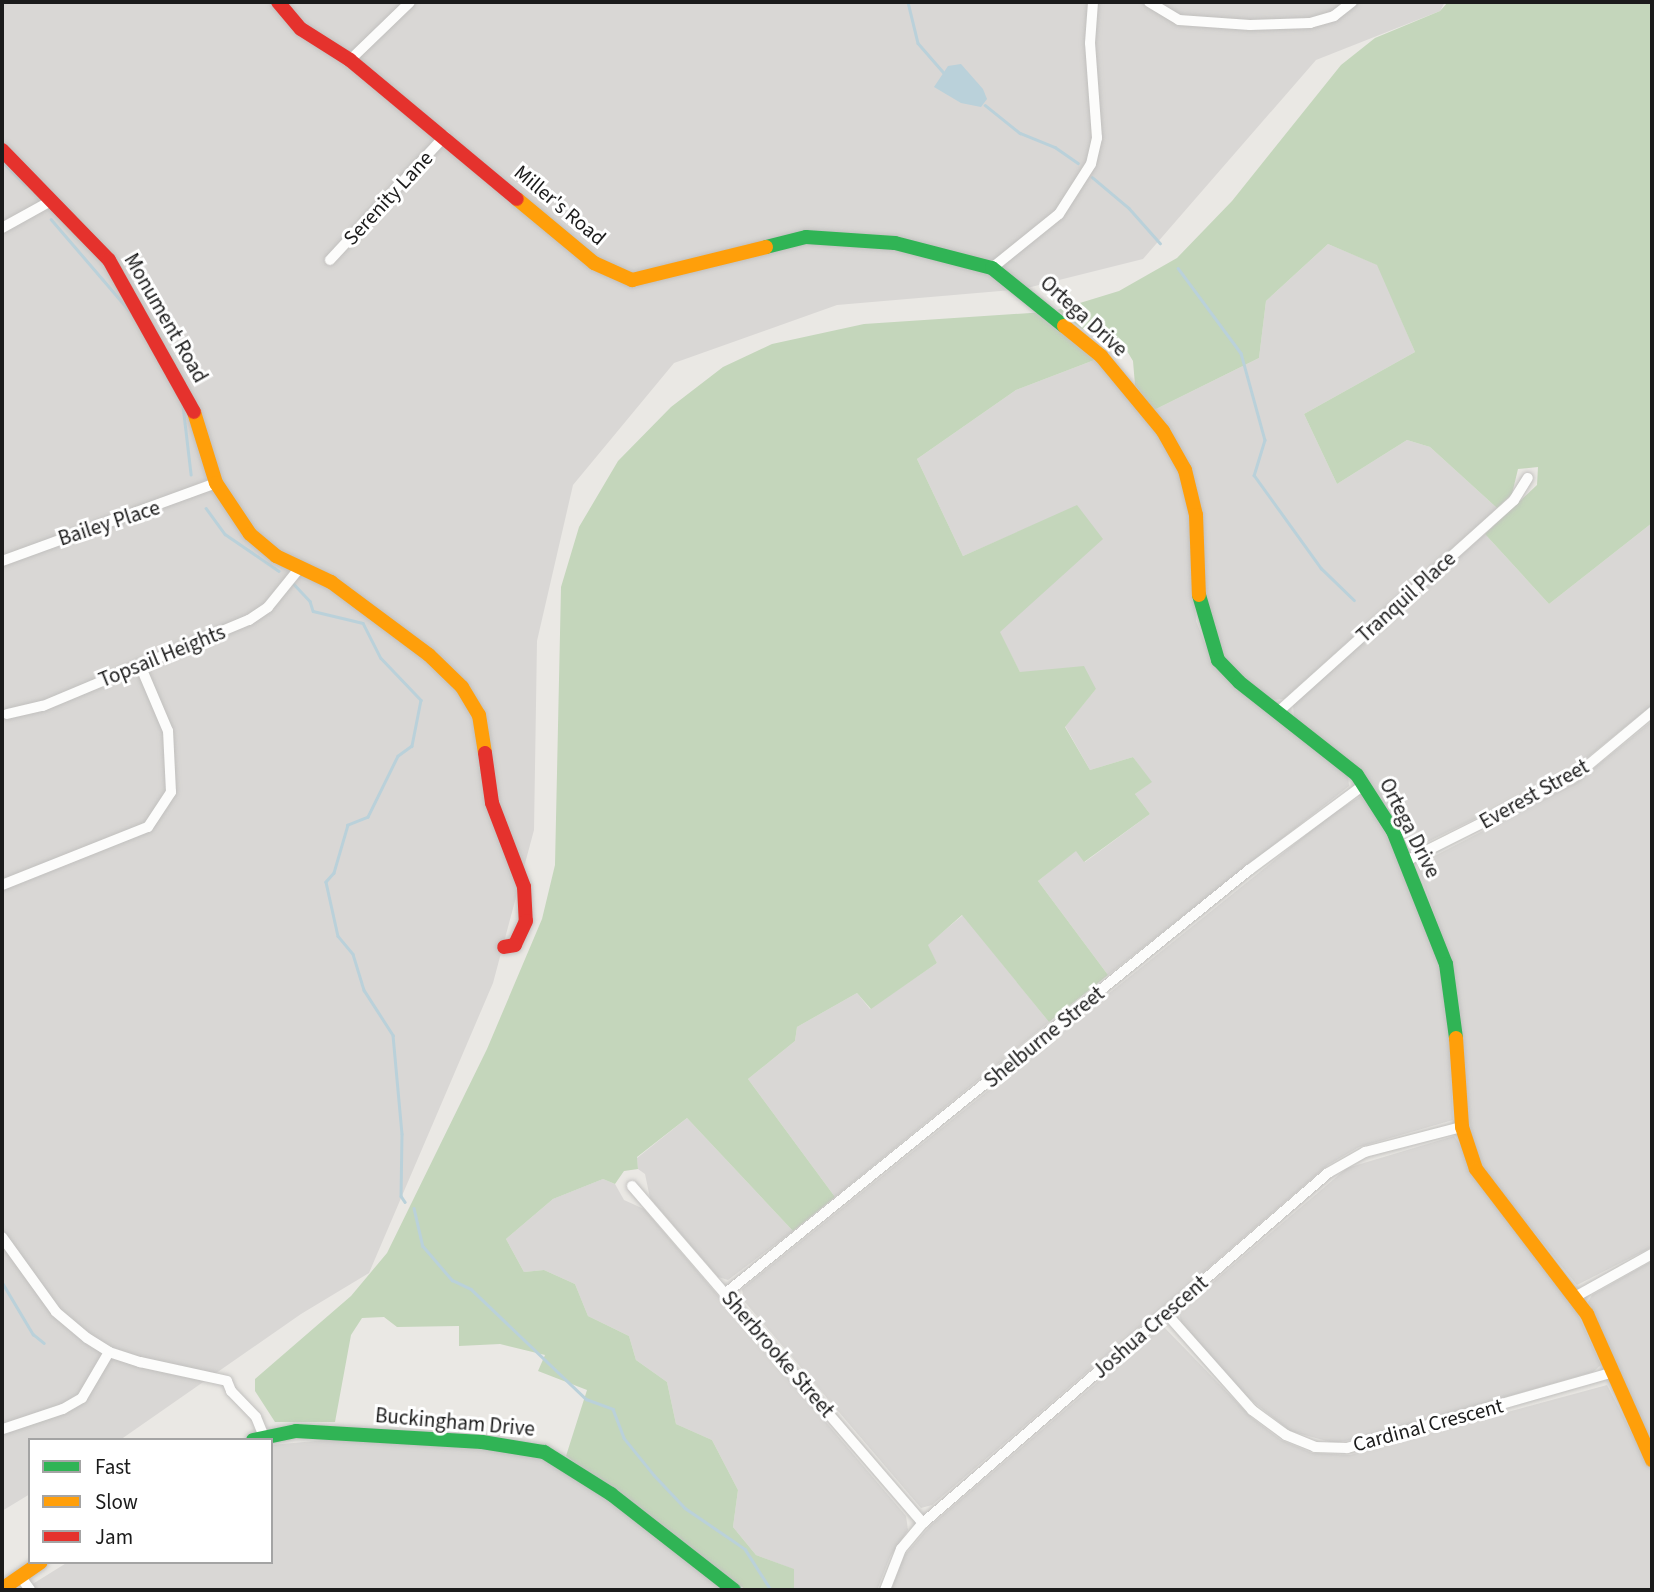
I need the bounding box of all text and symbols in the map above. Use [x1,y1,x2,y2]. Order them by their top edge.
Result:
street label: Serenity Lane [338,146,438,250]
street label: Miller's Road [509,159,611,251]
street label: Monument Road [119,249,213,387]
street label: Ortega Drive [1035,270,1133,362]
street label: Bailey Place [55,495,163,551]
street label: Tranquil Place [1351,546,1461,648]
street label: Topsail Heights [95,619,229,693]
street label: Everest Street [1475,754,1593,834]
street label: Ortega Drive [1374,774,1446,882]
street label: Shelburne Street [979,981,1109,1093]
street label: Joshua Crescent [1087,1270,1213,1384]
street label: Sherbrooke Street [716,1286,840,1422]
street label: Cardinal Crescent [1350,1393,1506,1457]
street label: Buckingham Drive [374,1402,536,1442]
legend [28,1438,273,1564]
text: Fast [95,1452,131,1482]
text: Slow [95,1487,138,1517]
text: Jam [95,1522,133,1552]

